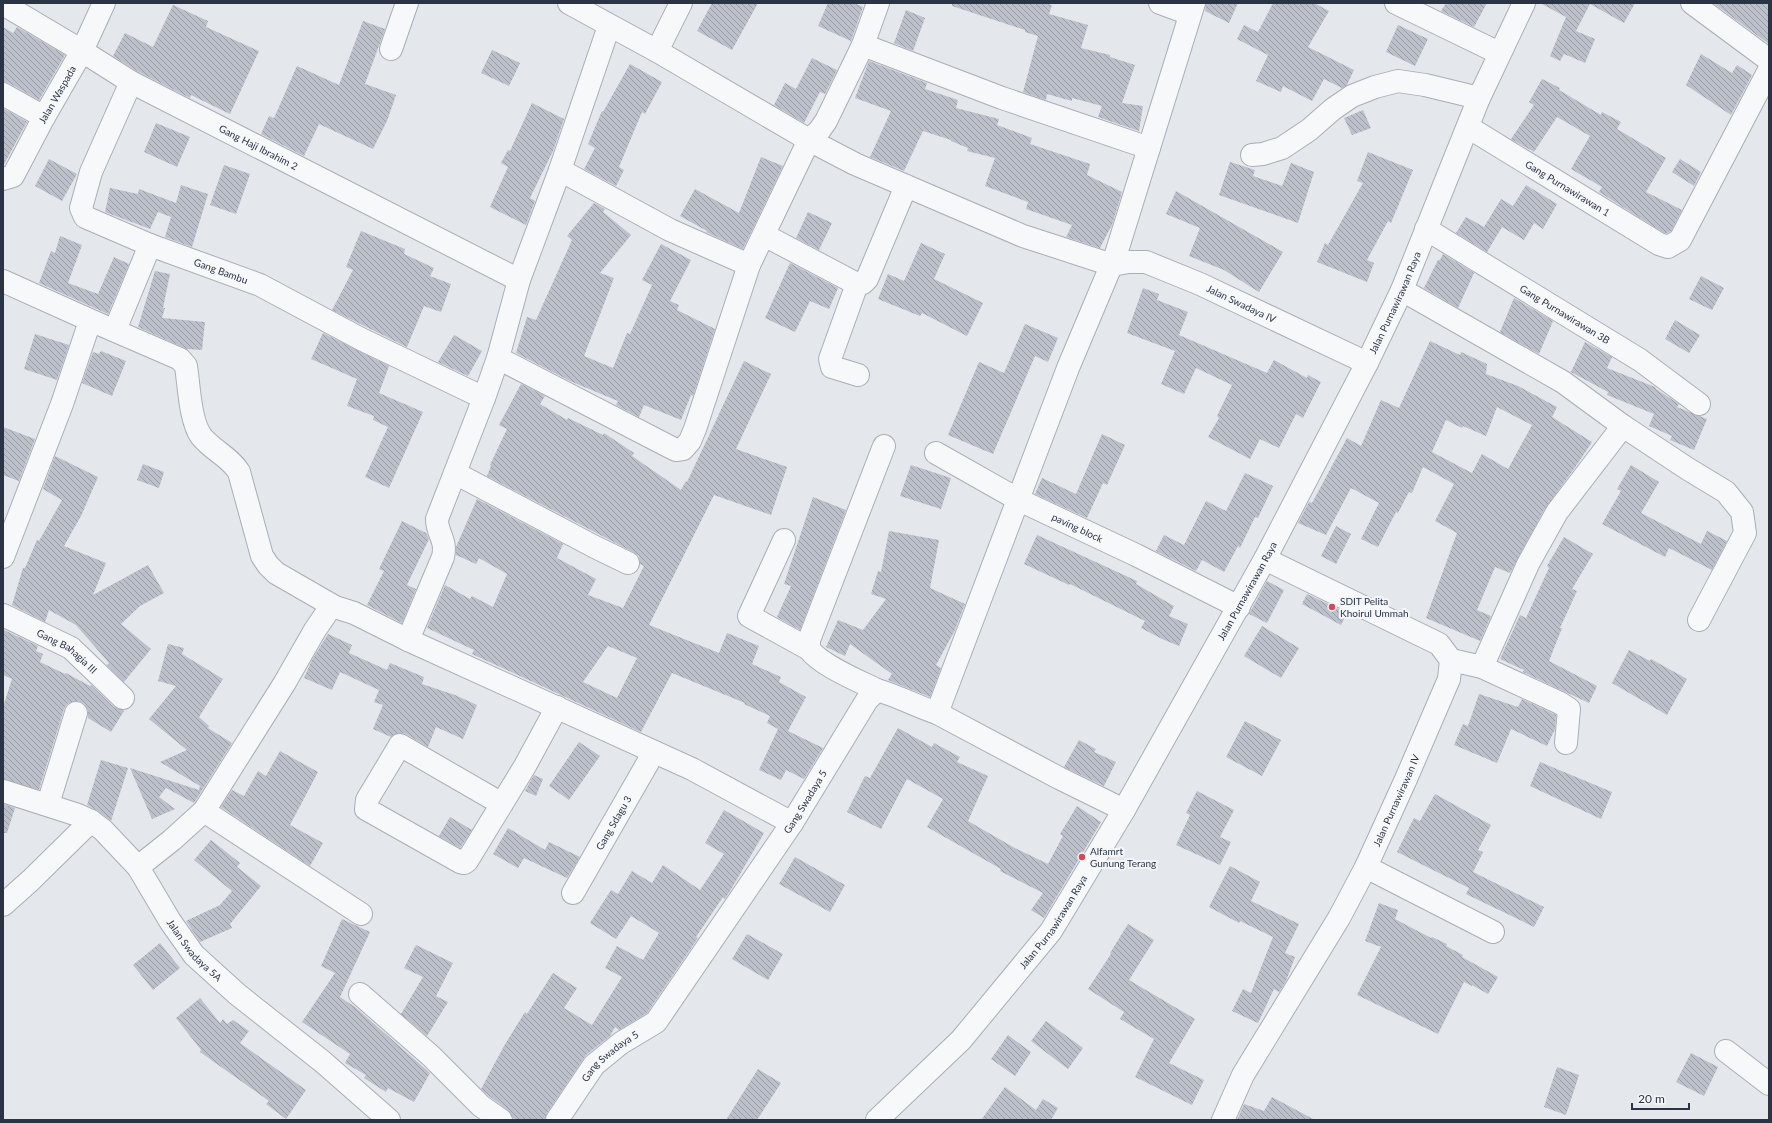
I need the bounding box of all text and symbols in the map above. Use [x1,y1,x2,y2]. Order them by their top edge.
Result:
street label: Jalan Waspada [36,63,78,125]
street label: Gang Haji Ibrahim 2 [217,122,300,172]
street label: Gang Purnawirawan 1 [1523,158,1612,219]
street label: Jalan Purnawirawan Raya [1366,250,1423,356]
street label: Gang Bambu [192,256,250,286]
street label: Jalan Swadaya IV [1205,282,1278,325]
street label: Gang Purnawirawan 3B [1518,282,1612,346]
street label: paving block [1050,510,1106,545]
street label: Jalan Purnawirawan Raya [1215,539,1279,642]
place label: SDIT Pelita Khoirul Ummah [1340,595,1409,619]
marker: SDIT Pelita Khoirul Ummah [1327,602,1337,612]
street label: Gang Bahagia III [35,626,100,676]
street label: Jalan Purnawirawan IV [1370,752,1422,848]
street label: Gang Swadaya 5 [781,767,829,836]
street label: Gang Sdagu 3 [593,793,634,852]
place label: Alfamrt Gunung Terang [1090,845,1156,869]
marker: Alfamrt Gunung Terang [1077,852,1087,862]
street label: Jalan Purnawirawan Raya [1017,873,1089,971]
street label: Jalan Swadaya 5A [165,917,225,984]
street label: Gang Swadaya 5 [579,1028,641,1084]
scale bar [1632,1085,1689,1111]
text: 20 m [1638,1091,1665,1106]

